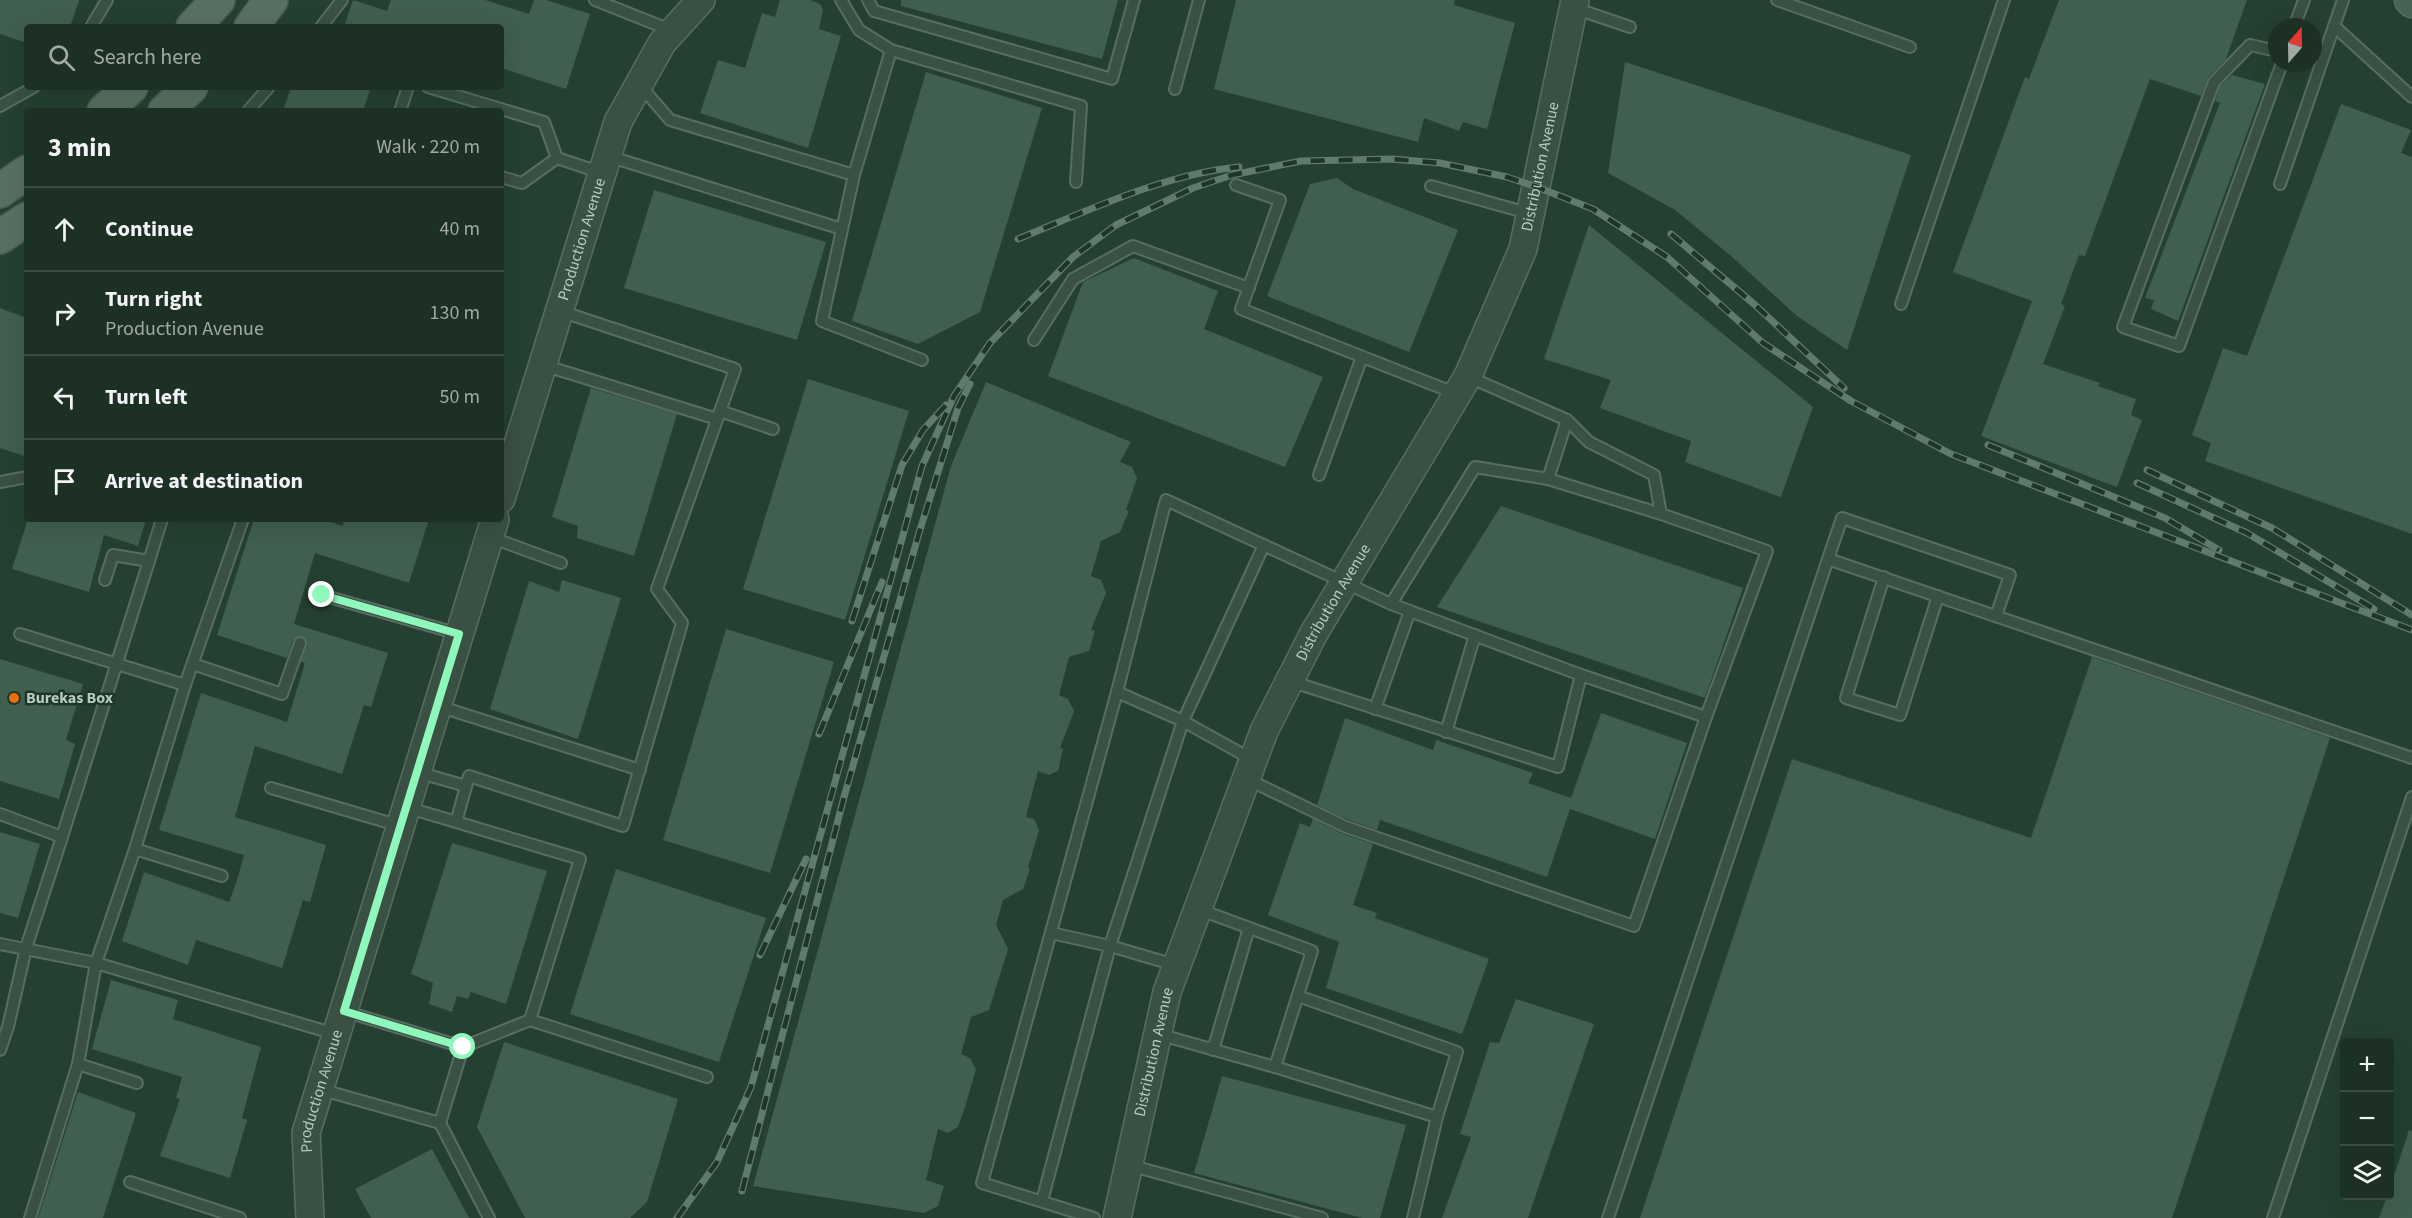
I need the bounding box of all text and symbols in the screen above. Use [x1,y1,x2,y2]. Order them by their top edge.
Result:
north arrow [2268,18,2322,72]
search box [24,24,504,90]
icon: search [45,41,78,74]
text: Search here [93,41,201,73]
street label: Distribution Avenue [1516,100,1564,234]
text: 3 min [48,129,111,166]
text: Walk · 220 m [376,133,480,161]
street label: Production Avenue [552,175,611,303]
icon: ahead [48,213,81,246]
text: Continue [105,213,194,245]
text: 40 m [440,215,480,243]
text: Turn right [105,283,202,315]
icon: right [48,297,81,330]
text: 130 m [430,299,480,327]
text: Production Avenue [105,315,264,343]
icon: left [48,381,81,414]
text: Turn left [105,381,187,413]
text: 50 m [440,383,480,411]
icon: arrive [48,465,81,498]
text: Arrive at destination [105,465,303,497]
street label: Distribution Avenue [1291,540,1376,665]
route end [308,581,334,607]
place label: Burekas Box [26,687,113,709]
marker: Burekas Box [7,691,21,705]
street label: Distribution Avenue [1129,984,1179,1119]
street label: Production Avenue [295,1027,348,1153]
route start [449,1033,475,1059]
map controls [2340,1038,2394,1200]
button: + [2340,1038,2394,1092]
button: − [2340,1092,2394,1146]
button: layers [2340,1146,2394,1200]

